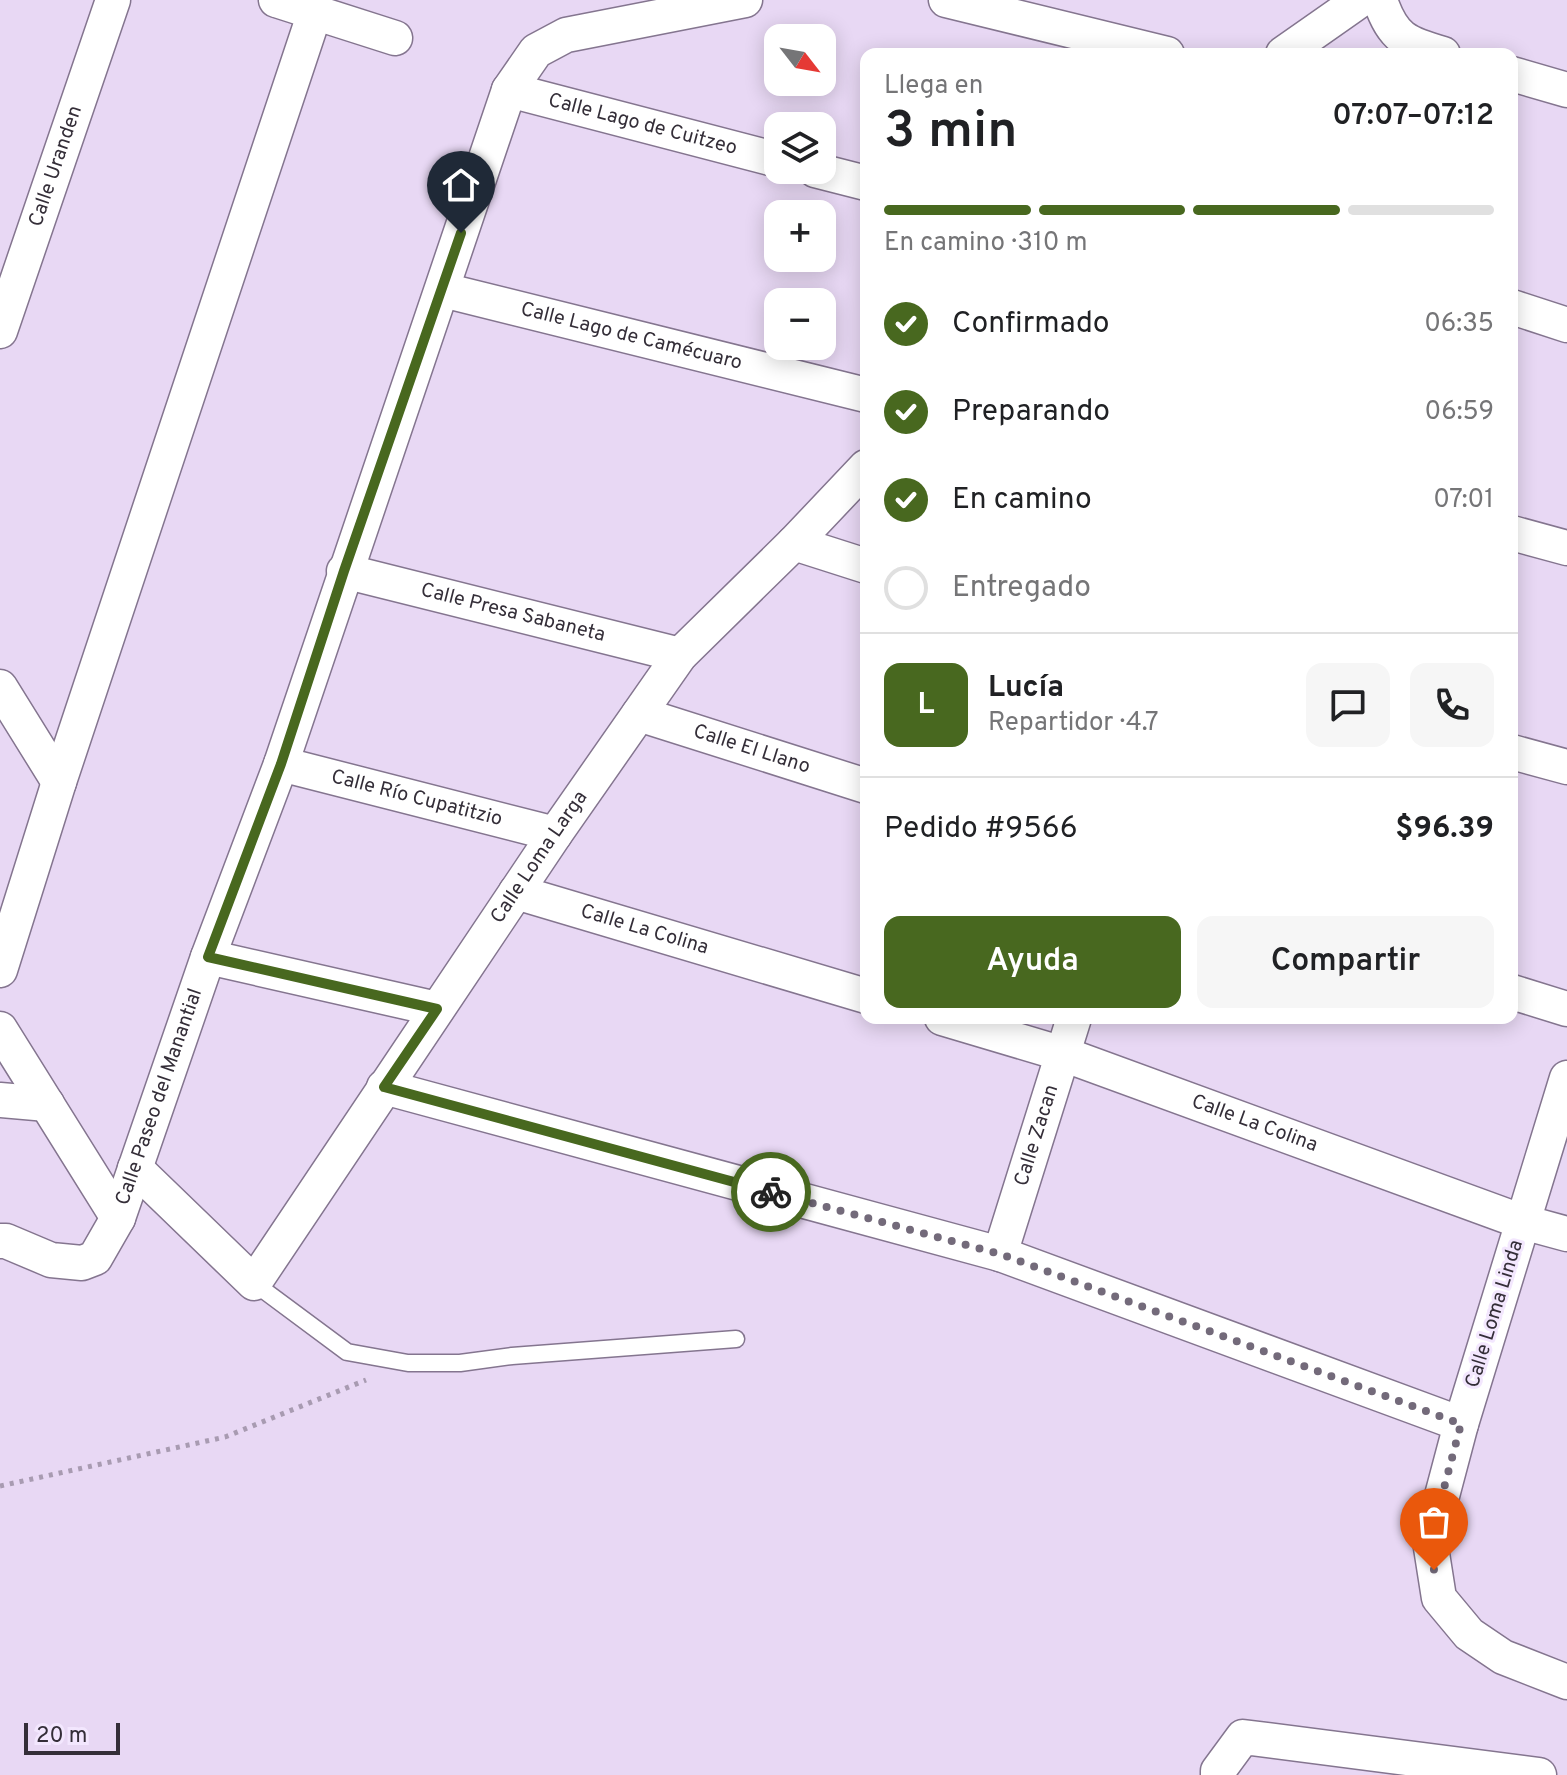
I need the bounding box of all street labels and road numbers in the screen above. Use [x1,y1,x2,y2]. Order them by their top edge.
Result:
street label: Calle Lago de Cuitzeo [545,88,740,162]
street label: Calle Uranden [23,102,89,230]
street label: Calle Lago de Camécuaro [518,297,745,377]
street label: Calle Presa Sabaneta [418,578,608,649]
street label: Calle El Llano [690,719,813,780]
street label: Calle Río Cupatitzio [328,764,505,833]
street label: Calle Loma Larga [485,786,594,929]
street label: Calle La Colina [577,899,712,961]
street label: Calle Paseo del Manantial [110,985,209,1209]
street label: Calle Zacan [1009,1082,1065,1190]
street label: Calle La Colina [1188,1089,1321,1159]
street label: Calle Loma Linda [1460,1237,1530,1391]

